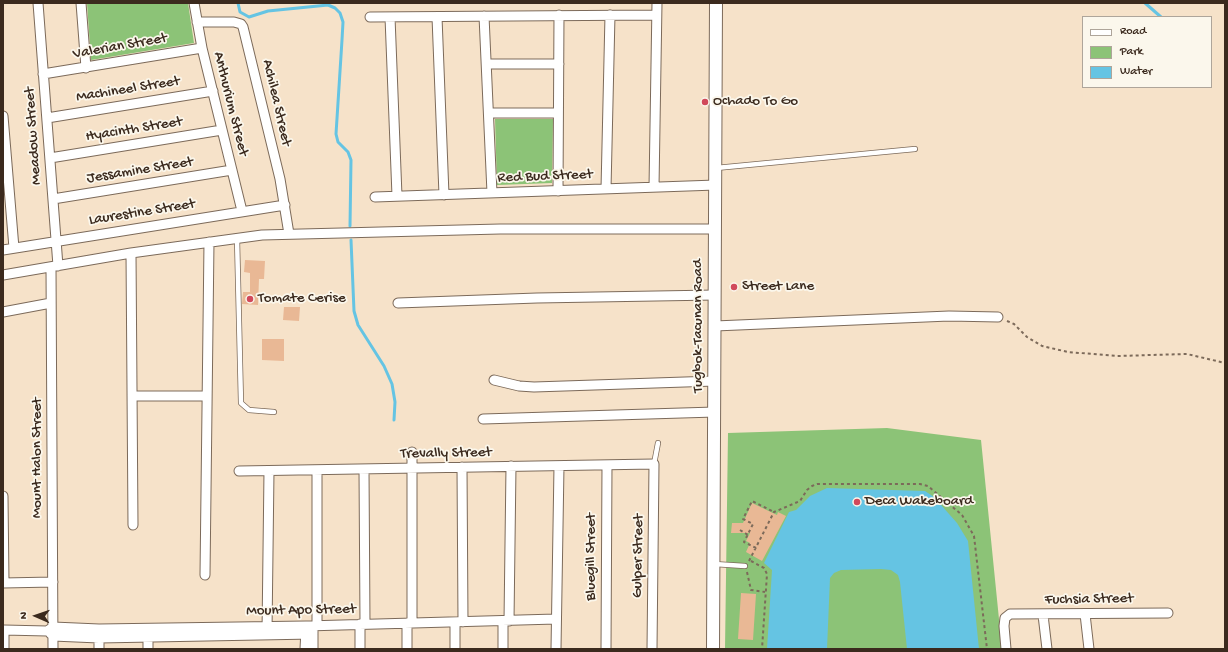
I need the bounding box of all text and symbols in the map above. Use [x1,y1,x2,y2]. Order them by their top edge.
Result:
legend [1082,16,1212,88]
text: Road [1120,25,1146,39]
street label: Valerian Street [72,30,168,64]
text: Park [1120,45,1143,59]
street label: Anthurium Street [208,50,252,158]
street label: Achilea Street [257,58,295,148]
text: Water [1120,65,1152,79]
street label: Machineel Street [75,73,181,107]
street label: Meadow Street [22,86,46,186]
place label: Ochado To Go [713,93,798,111]
marker: Ochado To Go [700,97,710,107]
street label: Hyacinth Street [84,113,184,147]
street label: Jessamine Street [86,154,194,188]
street label: Red Bud Street [497,166,593,188]
street label: Laurestine Street [88,196,196,230]
street label: Tugbok-Tacunan Road [690,259,708,393]
place label: Street Lane [742,278,814,296]
marker: Street Lane [729,282,739,292]
place label: Tomate Cerise [258,290,346,308]
marker: Tomate Cerise [245,294,255,304]
street label: Mount Halon Street [29,398,47,518]
street label: Trevally Street [400,444,492,464]
place label: Deca Wakeboard [865,493,973,511]
marker: Deca Wakeboard [852,497,862,507]
street label: Bluegill Street [583,513,601,601]
street label: Gulper Street [629,514,649,598]
street label: Fuchsia Street [1045,590,1133,610]
north arrow [16,596,56,636]
street label: Mount Apo Street [246,601,356,621]
text: N [18,612,30,619]

